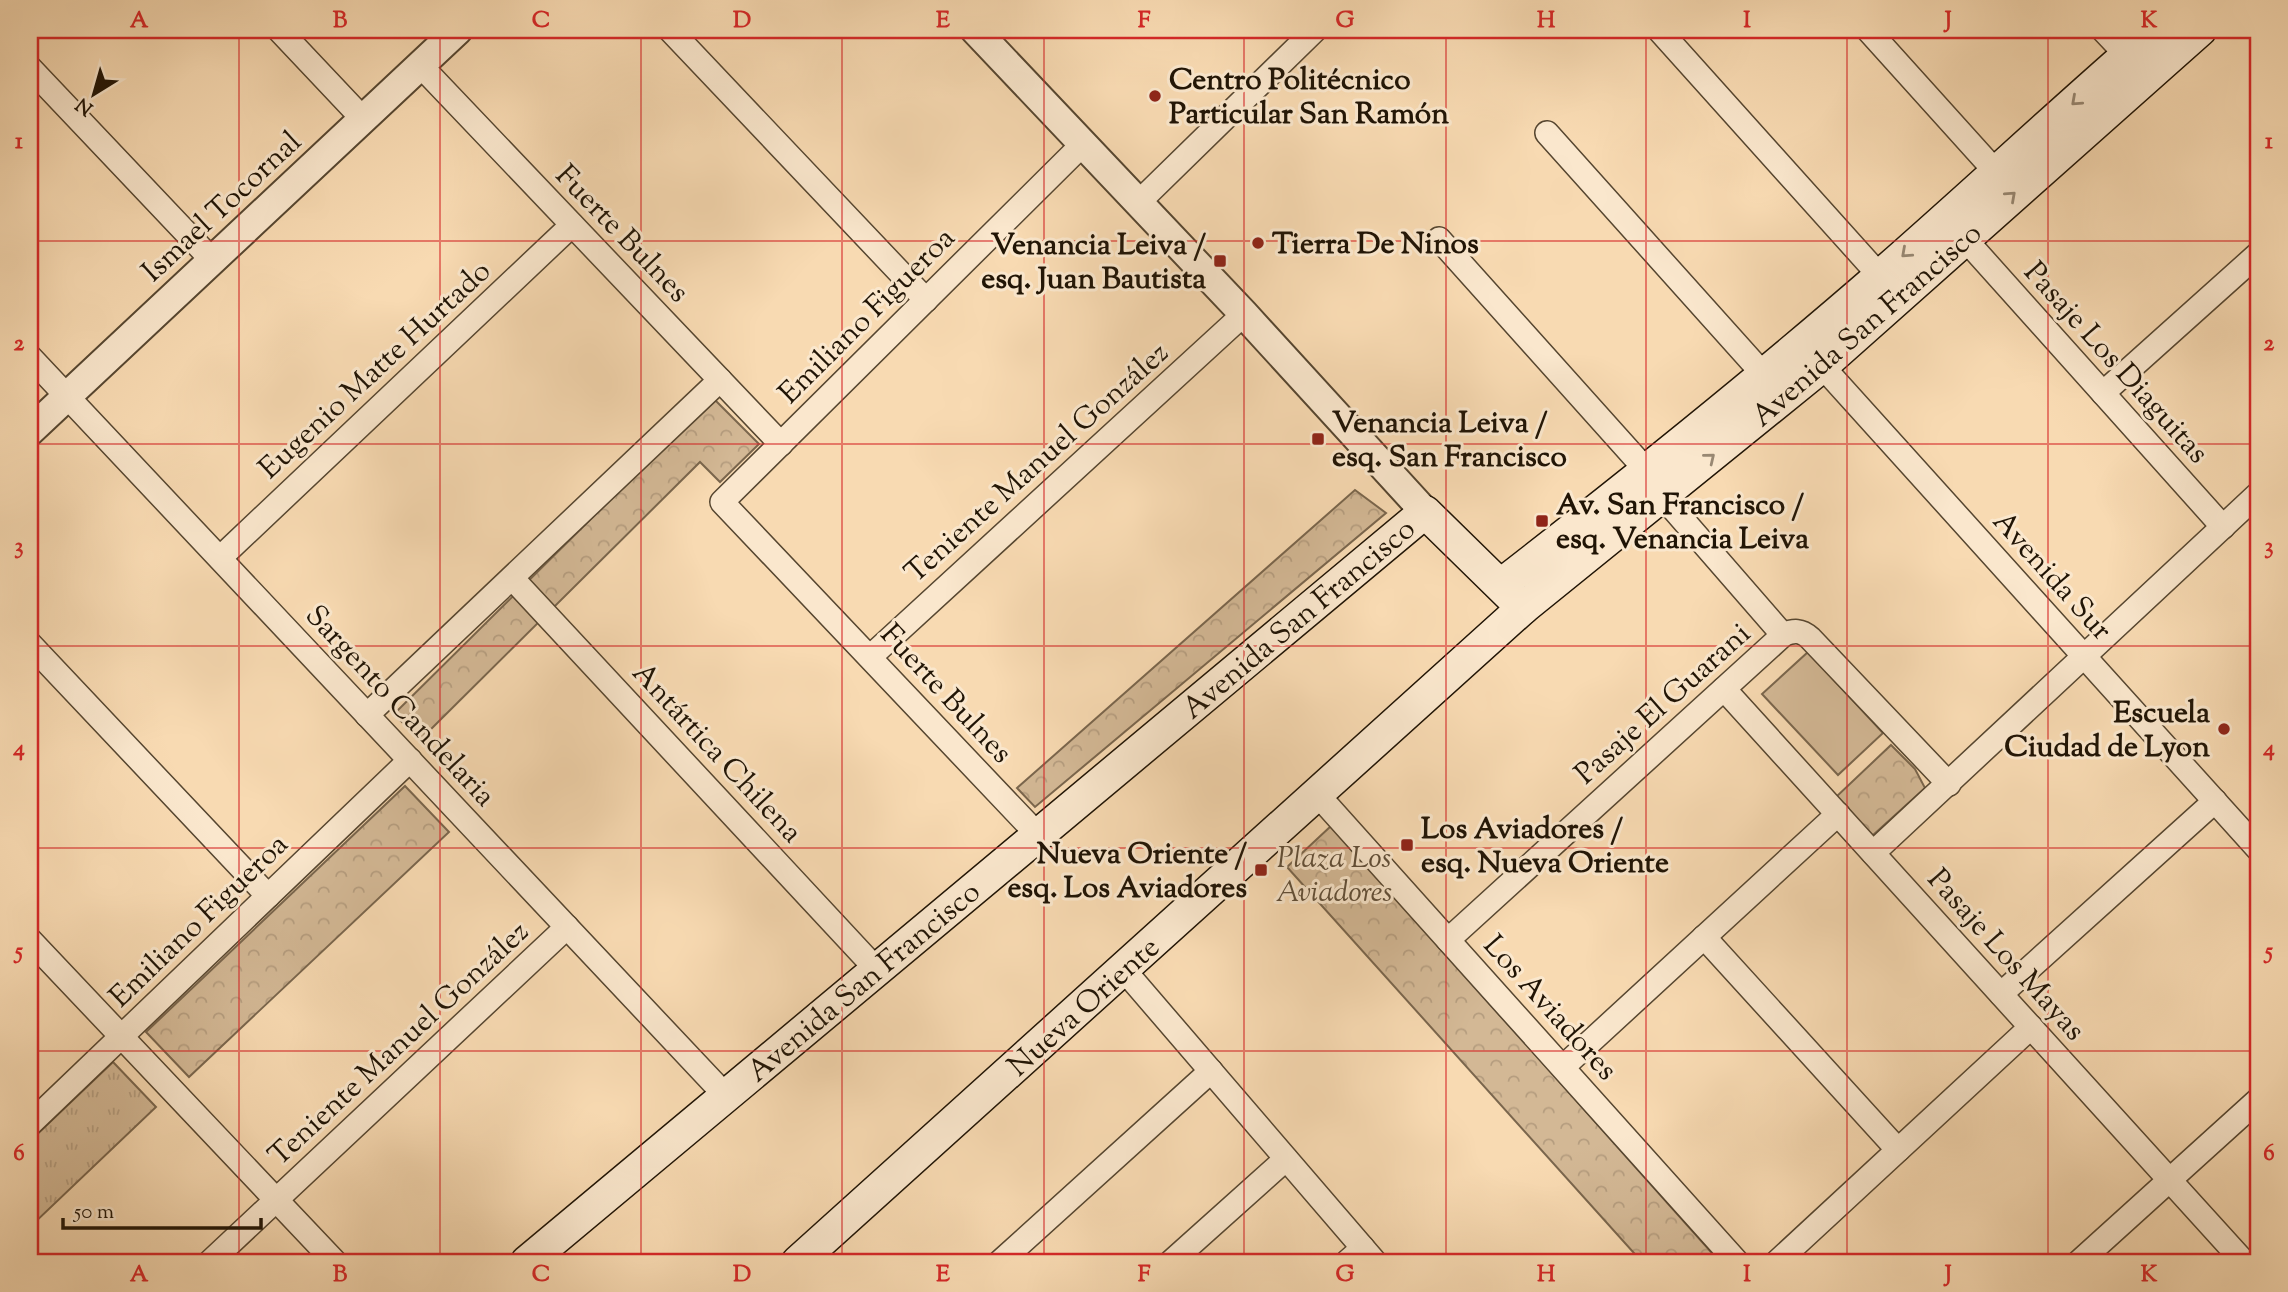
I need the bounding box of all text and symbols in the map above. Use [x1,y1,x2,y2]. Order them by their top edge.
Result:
text: A [130,5,149,38]
text: B [333,5,348,38]
text: C [532,5,550,38]
text: D [733,5,751,38]
text: E [936,5,950,38]
text: F [1138,5,1151,38]
text: G [1336,5,1355,38]
text: H [1537,5,1556,38]
text: I [1743,5,1751,38]
text: J [1943,5,1952,38]
text: K [2141,5,2158,38]
north arrow [60,60,130,130]
place label: Centro Politécnico Particular San Ramón [1169,60,1449,137]
marker: Centro Politécnico Particular San Ramón [1147,88,1163,104]
text: N [71,90,99,121]
one-way arrow [2071,92,2084,105]
street label: Ismael Tocornal [133,122,312,293]
text: 1 [15,126,23,159]
text: 1 [2265,126,2273,159]
street label: Fuerte Bulnes [544,156,698,313]
one-way arrow [2003,192,2016,204]
street label: Avenida San Francisco [1743,213,1992,438]
street label: Emiliano Figueroa [770,219,966,415]
place label: Tierra De Ninos [1272,224,1479,267]
place label: Venancia Leiva / esq. Juan Bautista [981,225,1207,302]
marker: Tierra De Ninos [1250,235,1266,251]
one-way arrow [1902,244,1915,257]
street label: Eugenio Matte Hurtado [250,252,501,490]
marker: Venancia Leiva / esq. Juan Bautista [1212,253,1228,269]
street label: Pasaje Los Diaguitas [2013,253,2218,474]
text: 2 [14,328,25,361]
text: 2 [2264,328,2275,361]
street label: Teniente Manuel González [896,333,1179,594]
place label: Venancia Leiva / esq. San Francisco [1332,403,1567,480]
marker: Venancia Leiva / esq. San Francisco [1310,431,1326,447]
one-way arrow [1702,454,1715,466]
place label: Av. San Francisco / esq. Venancia Leiva [1556,485,1809,562]
street label: Avenida Sur [1981,502,2121,651]
street label: Avenida San Francisco [1173,509,1426,731]
marker: Av. San Francisco / esq. Venancia Leiva [1534,513,1550,529]
text: 3 [14,531,24,564]
text: 3 [2264,531,2274,564]
street label: Sargento Candelaria [294,596,504,817]
street label: Pasaje El Guarani [1566,614,1761,796]
street label: Fuerte Bulnes [869,615,1021,774]
street label: Antártica Chilena [621,654,811,854]
place label: Escuela Ciudad de Lyon [2004,693,2210,770]
marker: Escuela Ciudad de Lyon [2216,721,2232,737]
text: 4 [12,733,25,766]
text: 4 [2262,733,2275,766]
place label: Los Aviadores / esq. Nueva Oriente [1421,809,1669,886]
street label: Emiliano Figueroa [101,825,299,1019]
place label: Nueva Oriente / esq. Los Aviadores [1007,834,1248,911]
marker: Los Aviadores / esq. Nueva Oriente [1399,837,1415,853]
park label: Plaza Los Aviadores [1276,838,1392,915]
street label: Pasaje Los Mayas [1916,860,2094,1051]
marker: Nueva Oriente / esq. Los Aviadores [1253,862,1269,878]
street label: Avenida San Francisco [738,872,991,1094]
street label: Teniente Manuel González [260,912,540,1177]
street label: Los Aviadores [1472,926,1626,1091]
street label: Nueva Oriente [999,928,1170,1088]
text: 5 [13,936,23,969]
text: 5 [2263,936,2273,969]
text: 6 [13,1138,25,1171]
text: 6 [2263,1138,2275,1171]
scale bar [63,1187,261,1231]
text: 50 m [73,1198,114,1228]
text: A [130,1259,149,1292]
text: B [333,1259,348,1292]
text: C [532,1259,550,1292]
text: D [733,1259,751,1292]
text: E [936,1259,950,1292]
text: F [1138,1259,1151,1292]
text: G [1336,1259,1355,1292]
text: H [1537,1259,1556,1292]
text: I [1743,1259,1751,1292]
text: J [1943,1259,1952,1292]
text: K [2141,1259,2158,1292]

